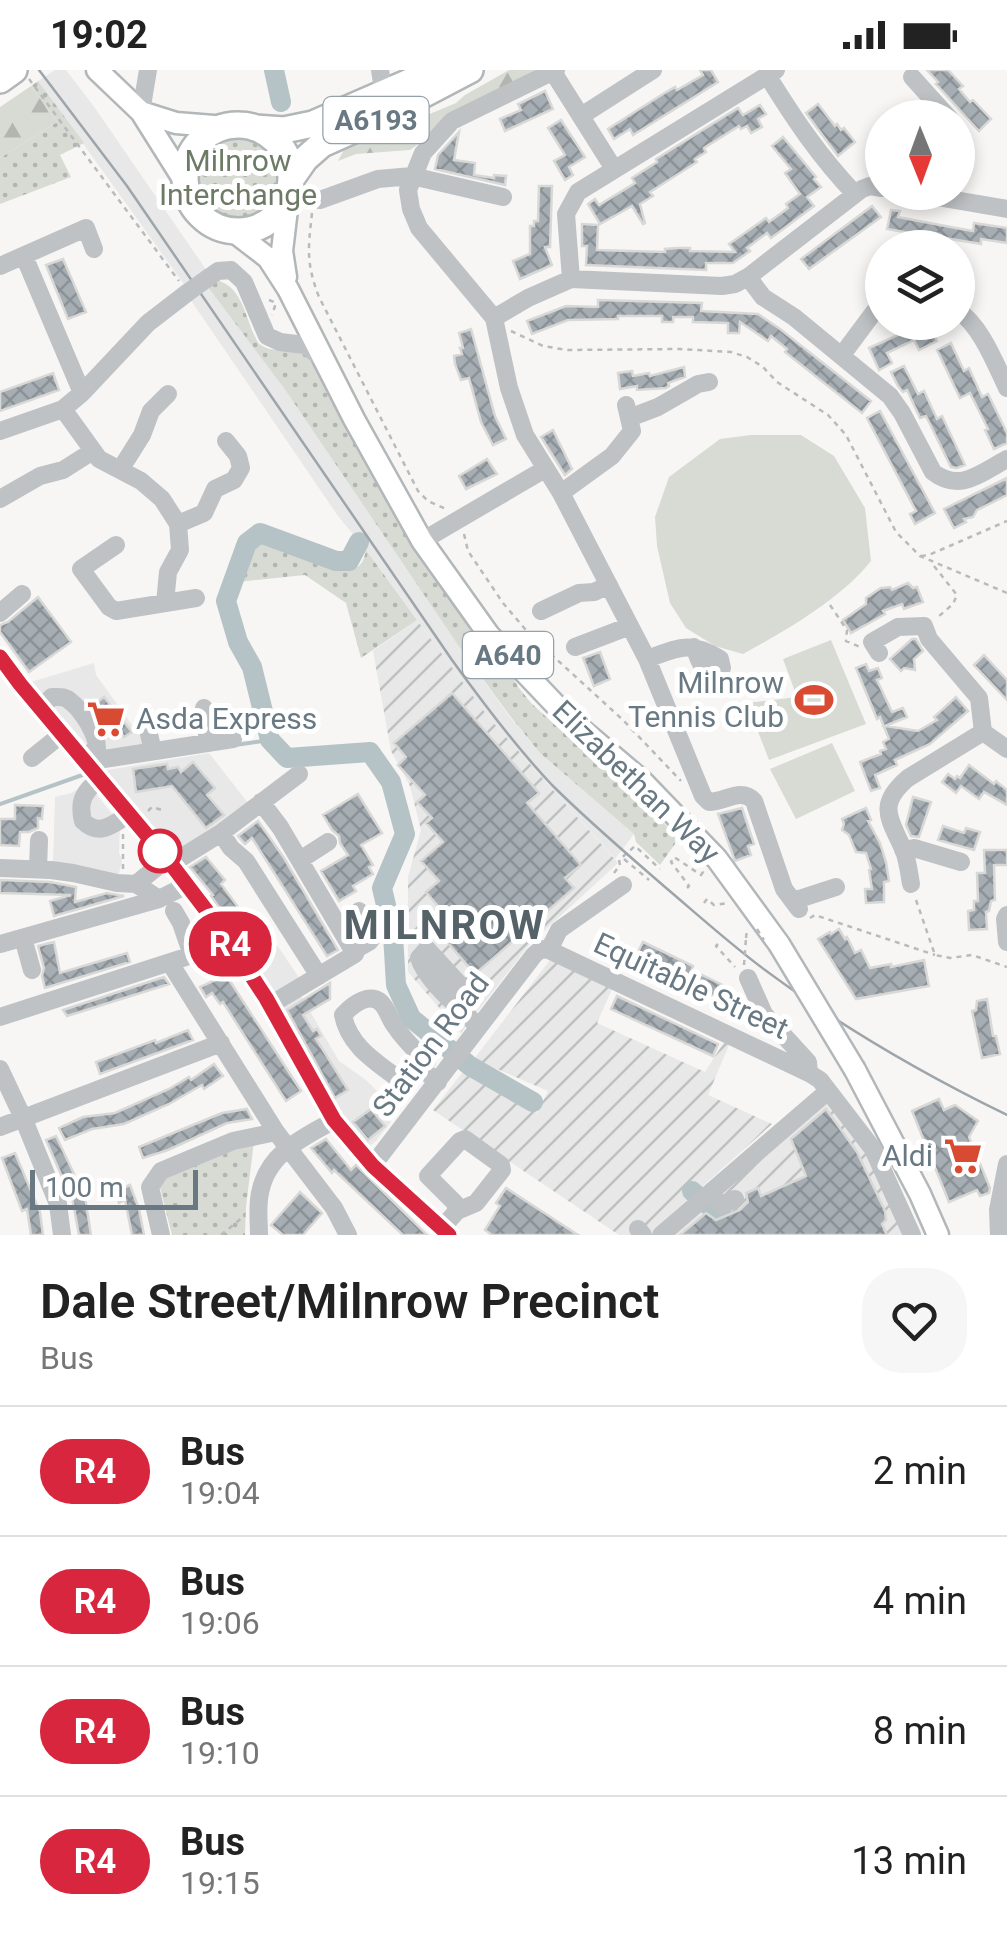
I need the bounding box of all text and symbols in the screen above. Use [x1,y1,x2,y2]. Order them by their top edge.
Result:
text: 19:02 [50,13,148,57]
road number: A6193 [324,97,428,143]
north arrow [865,100,975,210]
map controls [865,100,975,340]
park label: Milnrow Interchange [159,143,317,212]
button: layers [865,230,975,340]
road number: A640 [463,632,553,678]
place label: Milnrow Tennis Club [628,665,784,734]
sports icon: Milnrow Tennis Club [793,679,835,721]
street label: Elizabethan Way [546,693,727,870]
supermarket icon: Asda Express [85,698,127,740]
place label: Asda Express [136,701,317,736]
unlabelled marker [139,830,181,872]
district label: MILNROW [344,902,546,949]
line badge: R4 [185,912,275,976]
text: R4 [209,924,251,965]
street label: Equitable Street [588,925,794,1046]
street label: Station Road [365,966,496,1124]
supermarket icon: Aldi [942,1135,984,1177]
place label: Aldi [882,1138,933,1173]
scale bar [30,1165,198,1210]
text: 100 m [45,1171,124,1204]
button: heart [862,1268,967,1373]
text: Dale Street/Milnrow Precinct [40,1273,659,1330]
text: Bus [40,1339,94,1377]
text: Bus [180,1430,245,1474]
text: 2 min [873,1449,967,1493]
text: R4 [74,1451,116,1492]
text: 19:04 [180,1474,260,1512]
text: Bus [180,1560,245,1604]
text: 4 min [873,1579,967,1623]
text: R4 [74,1581,116,1622]
text: 19:06 [180,1604,260,1642]
text: Bus [180,1690,245,1734]
text: 8 min [873,1709,967,1753]
text: R4 [74,1711,116,1752]
text: 19:10 [180,1734,260,1772]
text: Bus [180,1820,245,1864]
text: 13 min [851,1839,967,1883]
text: R4 [74,1841,116,1882]
text: 19:15 [180,1864,260,1902]

